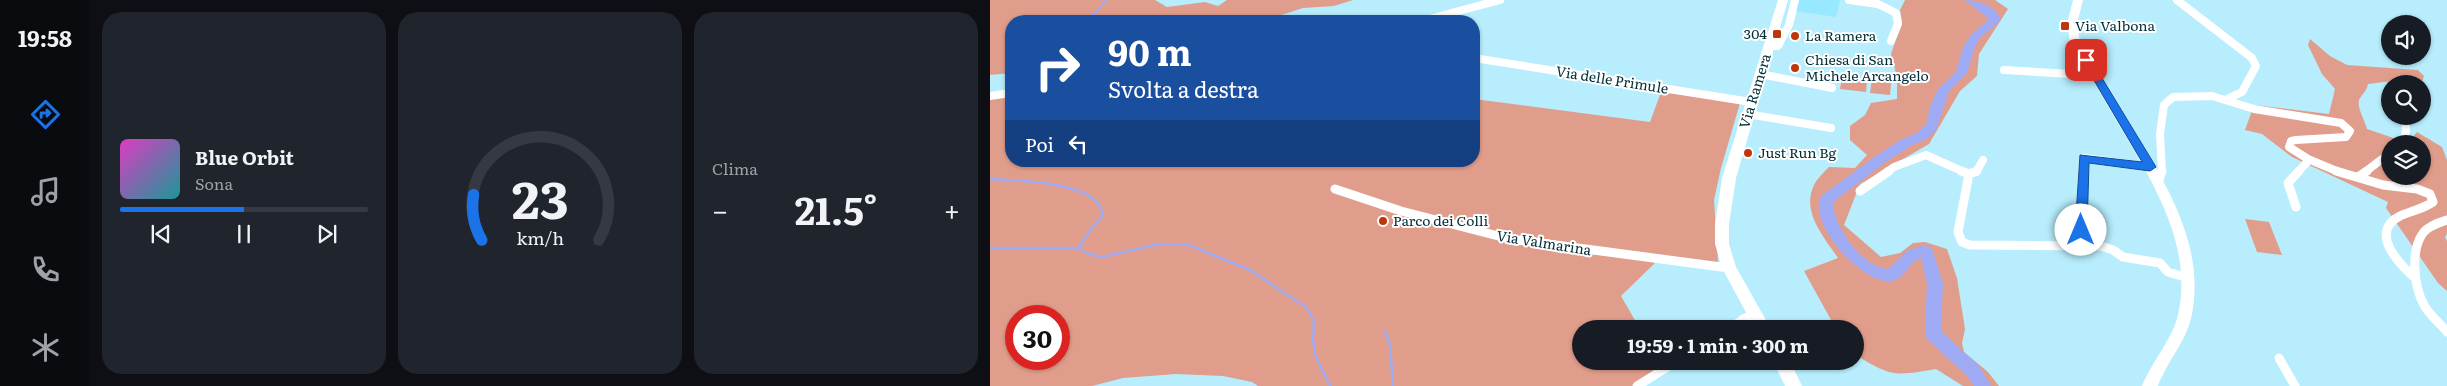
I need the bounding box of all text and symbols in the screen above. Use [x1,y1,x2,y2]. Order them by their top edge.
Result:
place label: Via Valbona [2075,15,2156,35]
map controls [2381,15,2431,185]
button: sound [2381,15,2431,65]
marker: Via Valbona [2059,20,2071,32]
text: 19:58 [18,21,72,54]
place label: 304 [1744,23,1767,43]
text: 90 m [1108,25,1192,77]
place label: La Ramera [1805,25,1877,45]
marker: 304 [1771,28,1783,40]
marker: La Ramera [1789,30,1801,42]
icon: right [1025,35,1090,100]
pin [2065,39,2107,81]
icon: arrive [2072,46,2100,74]
place label: Chiesa di San Michele Arcangelo [1805,49,1929,85]
street label: Via Ramera [1733,50,1775,131]
street label: Via delle Primule [1555,60,1670,98]
marker: Chiesa di San Michele Arcangelo [1789,62,1801,74]
text: Svolta a destra [1108,72,1259,105]
button: search [2381,75,2431,125]
icon: directions [28,97,63,132]
text: Poi [1025,130,1054,158]
icon: left [1064,130,1092,158]
button: layers [2381,135,2431,185]
place label: Just Run Bg [1758,142,1837,162]
text: Blue Orbit [195,143,294,171]
marker: Just Run Bg [1742,147,1754,159]
text: Clima [712,156,758,180]
text: 23 [512,158,568,235]
text: Sona [195,171,233,195]
icon: music [28,174,63,209]
text: 21.5° [795,180,877,237]
text: − [712,188,728,230]
text: + [944,188,960,230]
position arrow [2054,203,2106,255]
place label: Parco dei Colli [1393,210,1489,230]
marker: Parco dei Colli [1377,215,1389,227]
icon: previous [147,220,175,248]
icon: pause [230,220,258,248]
icon: next [313,220,341,248]
text: km/h [516,224,564,251]
street label: Via Valmarina [1495,225,1593,259]
icon: phone [28,252,63,287]
speed limit sign: 30 [1005,305,1070,370]
icon: climate [28,330,63,365]
text: 19:59 · 1 min · 300 m [1627,331,1809,359]

